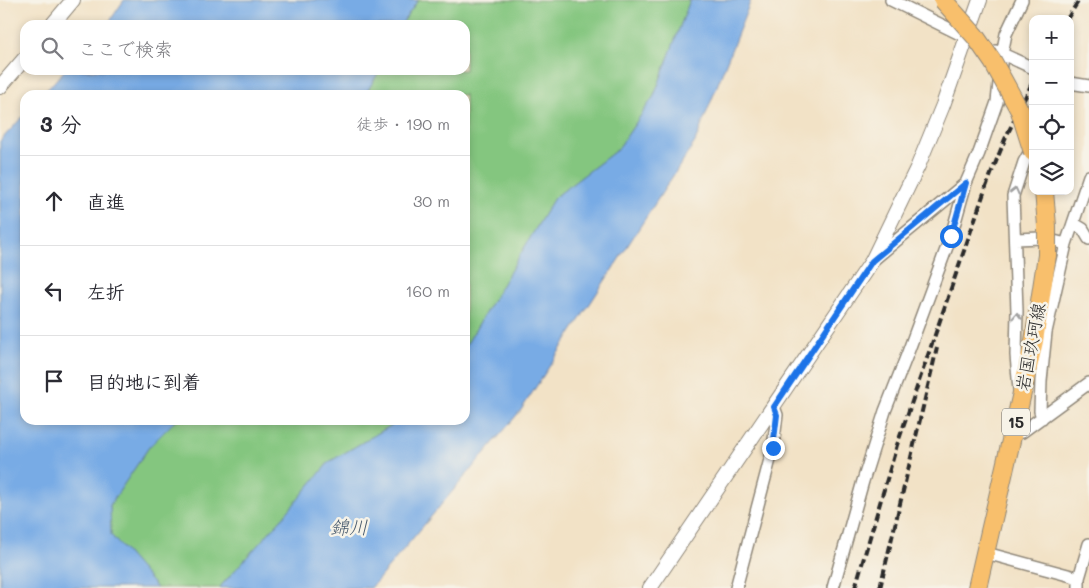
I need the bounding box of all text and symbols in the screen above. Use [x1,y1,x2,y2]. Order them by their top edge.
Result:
map controls [1029,15,1074,195]
button: + [1029,15,1074,60]
search box [20,20,470,75]
icon: search [38,34,66,62]
text: ここで検索 [78,36,173,61]
button: − [1029,60,1074,105]
button: locate [1029,105,1074,150]
text: 3 分 [40,110,81,137]
text: 徒歩 · 190 m [356,113,450,134]
button: layers [1029,150,1074,195]
one-way arrow [1009,186,1020,195]
icon: ahead [40,187,68,215]
text: 直進 [87,189,125,214]
text: 30 m [413,190,450,211]
route start [940,225,963,248]
icon: left [40,277,68,305]
text: 左折 [87,279,125,304]
text: 160 m [405,280,450,301]
street label: 岩国玖珂線 [1010,300,1050,393]
one-way arrow [1012,312,1022,320]
icon: arrive [40,367,68,395]
text: 目的地に到着 [87,369,201,394]
road number: 15 [1002,408,1030,436]
route end [762,437,785,460]
water label: 錦川 [330,514,368,539]

